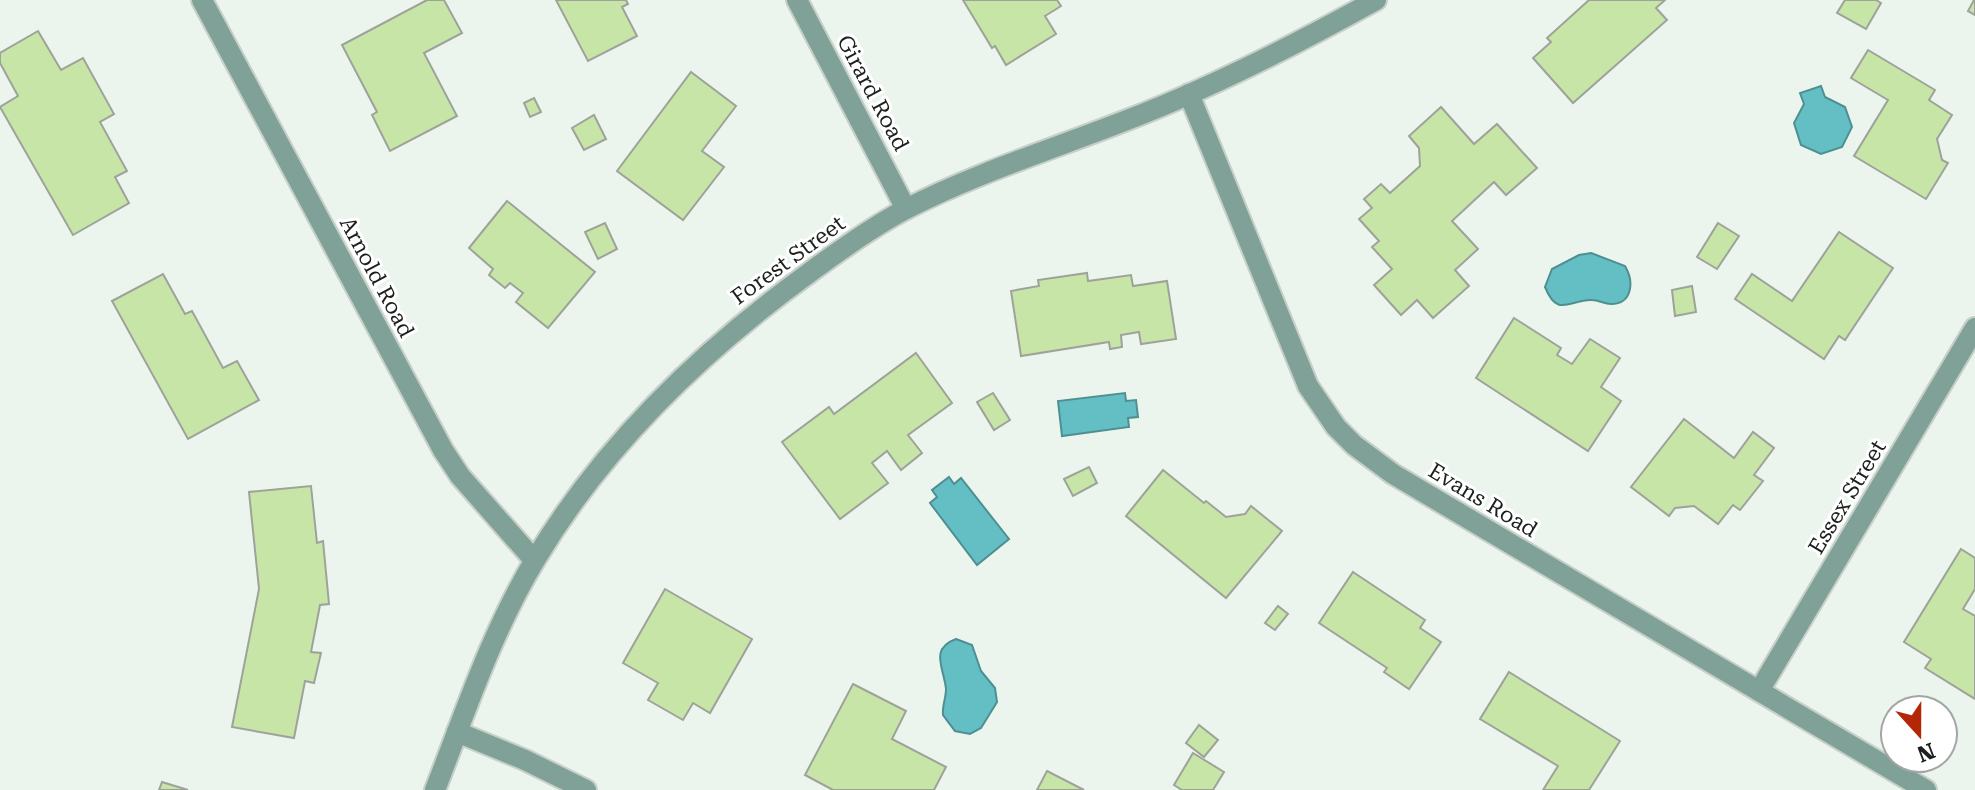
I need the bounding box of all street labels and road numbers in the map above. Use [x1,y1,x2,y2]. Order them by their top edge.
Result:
street label: Girard Road [832,31,914,155]
street label: Forest Street [726,211,850,309]
street label: Arnold Road [335,213,419,341]
street label: Essex Street [1803,436,1891,558]
street label: Evans Road [1424,458,1542,542]

